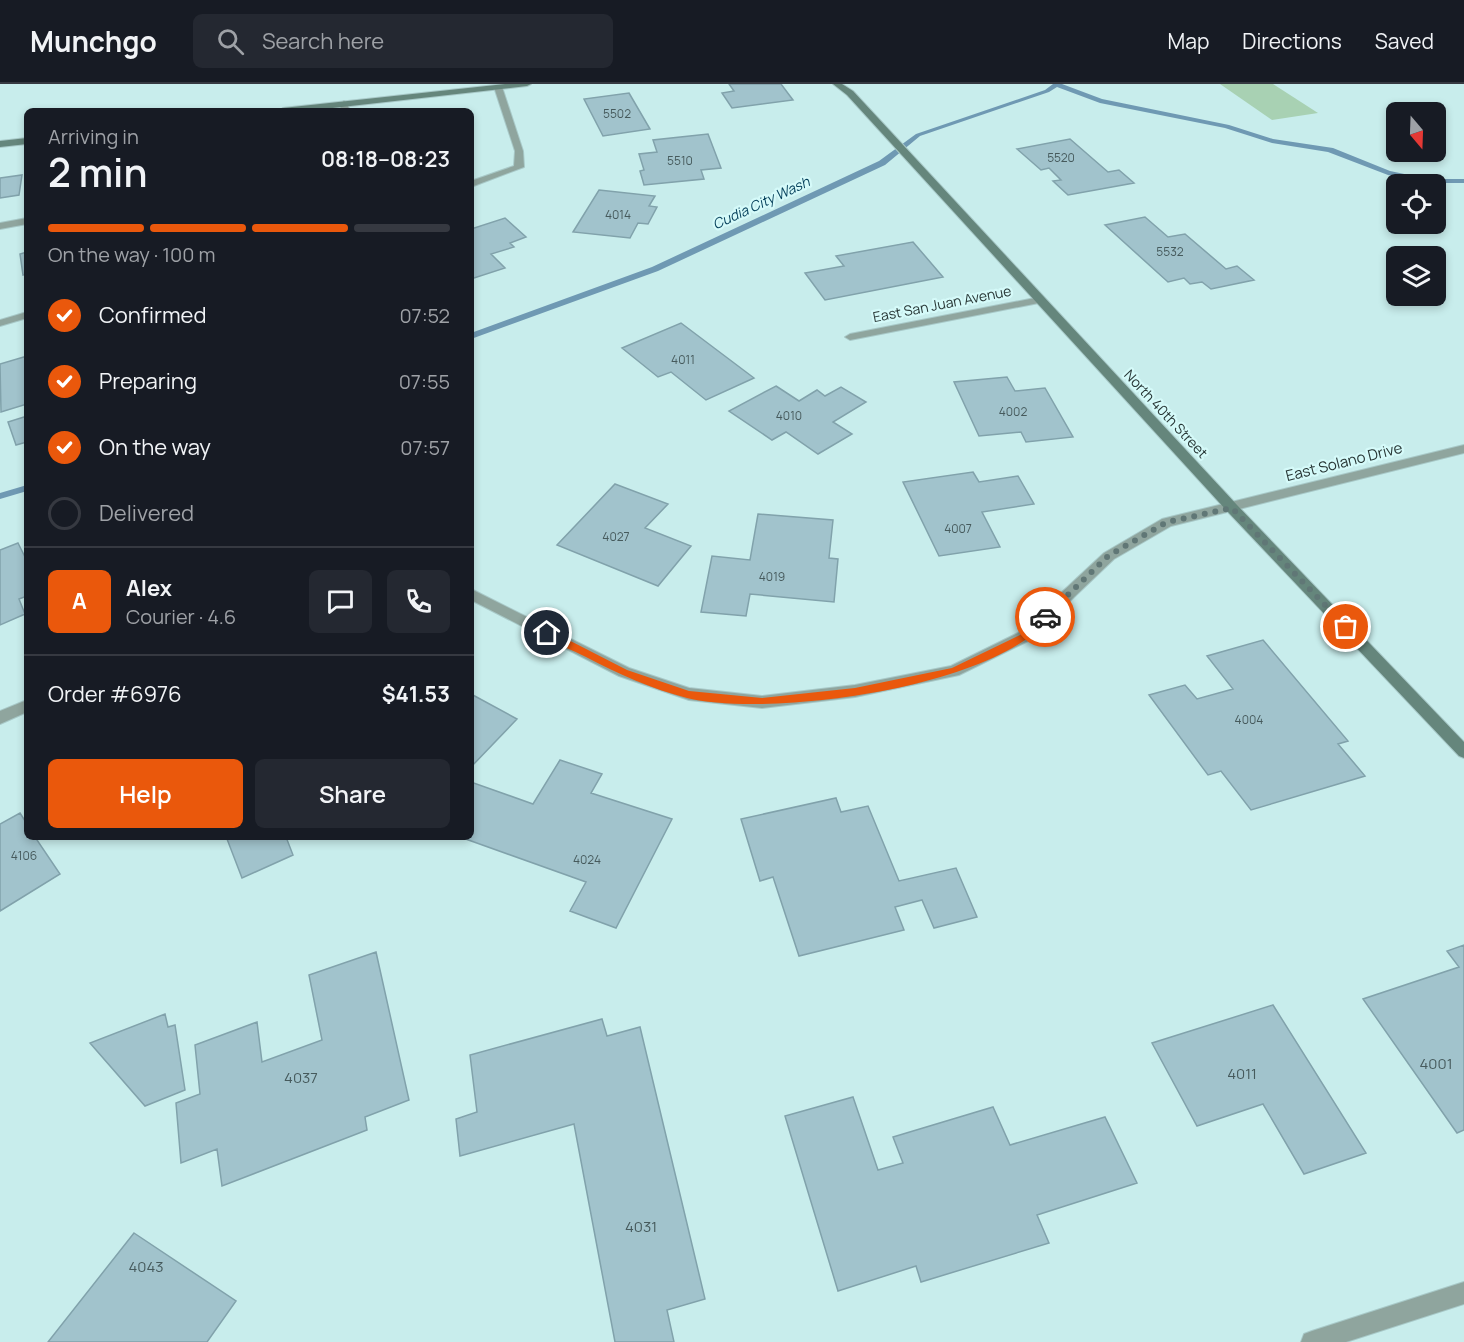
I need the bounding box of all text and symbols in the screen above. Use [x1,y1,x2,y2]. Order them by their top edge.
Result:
search box [193,14,613,68]
text: Munchgo [30,22,157,60]
icon: search [214,25,247,58]
text: Search here [262,26,384,56]
text: Map [1168,27,1209,55]
text: Directions [1242,27,1342,55]
text: Saved [1375,27,1434,55]
north arrow [1386,102,1446,162]
map controls [1386,102,1446,306]
house number: 5502 [603,105,631,122]
text: Arriving in [48,123,139,150]
text: 08:18–08:23 [321,144,450,174]
text: 2 min [48,145,147,199]
house number: 5520 [1047,149,1075,166]
house number: 5510 [667,152,693,169]
water label: Cudia City Wash [709,171,813,233]
button: locate [1386,174,1446,234]
house number: 4014 [605,206,631,223]
text: On the way · 100 m [48,241,215,268]
house number: 5532 [1156,243,1184,260]
button: layers [1386,246,1446,306]
street label: East San Juan Avenue [871,281,1013,326]
icon: check [48,299,81,332]
text: Confirmed [99,300,207,330]
text: 07:52 [399,302,450,329]
house number: 4011 [671,351,695,368]
icon: check [48,365,81,398]
street label: North 40th Street [1120,365,1213,462]
text: Preparing [99,366,197,396]
text: 07:55 [399,368,450,395]
house number: 4002 [999,403,1027,420]
house number: 4010 [776,407,802,424]
icon: check [48,431,81,464]
text: On the way [99,432,211,462]
text: 07:57 [400,434,450,461]
street label: East Solano Drive [1283,437,1405,486]
text: Delivered [99,498,194,528]
house number: 4007 [944,520,972,537]
house number: 4027 [602,528,630,545]
house number: 4019 [759,568,785,585]
button: chat [309,570,372,633]
button: phone [387,570,450,633]
text: Alex [126,573,172,603]
text: A [72,586,87,616]
courier [1015,587,1075,647]
icon: car [1029,601,1062,634]
pin [1320,601,1371,652]
text: Courier · 4.6 [126,603,236,630]
pin [521,607,572,658]
icon: bag [1329,610,1362,643]
icon: home [530,616,563,649]
text: Order #6976 [48,679,182,709]
text: $41.53 [382,679,450,709]
house number: 4004 [1235,711,1263,728]
button: Help [48,759,243,828]
button: Share [255,759,450,828]
house number: 4106 [11,847,37,864]
house number: 4024 [573,851,601,868]
house number: 4001 [1420,1053,1453,1074]
house number: 4011 [1227,1063,1257,1084]
house number: 4037 [284,1067,318,1088]
house number: 4031 [625,1216,657,1237]
house number: 4043 [128,1256,164,1277]

